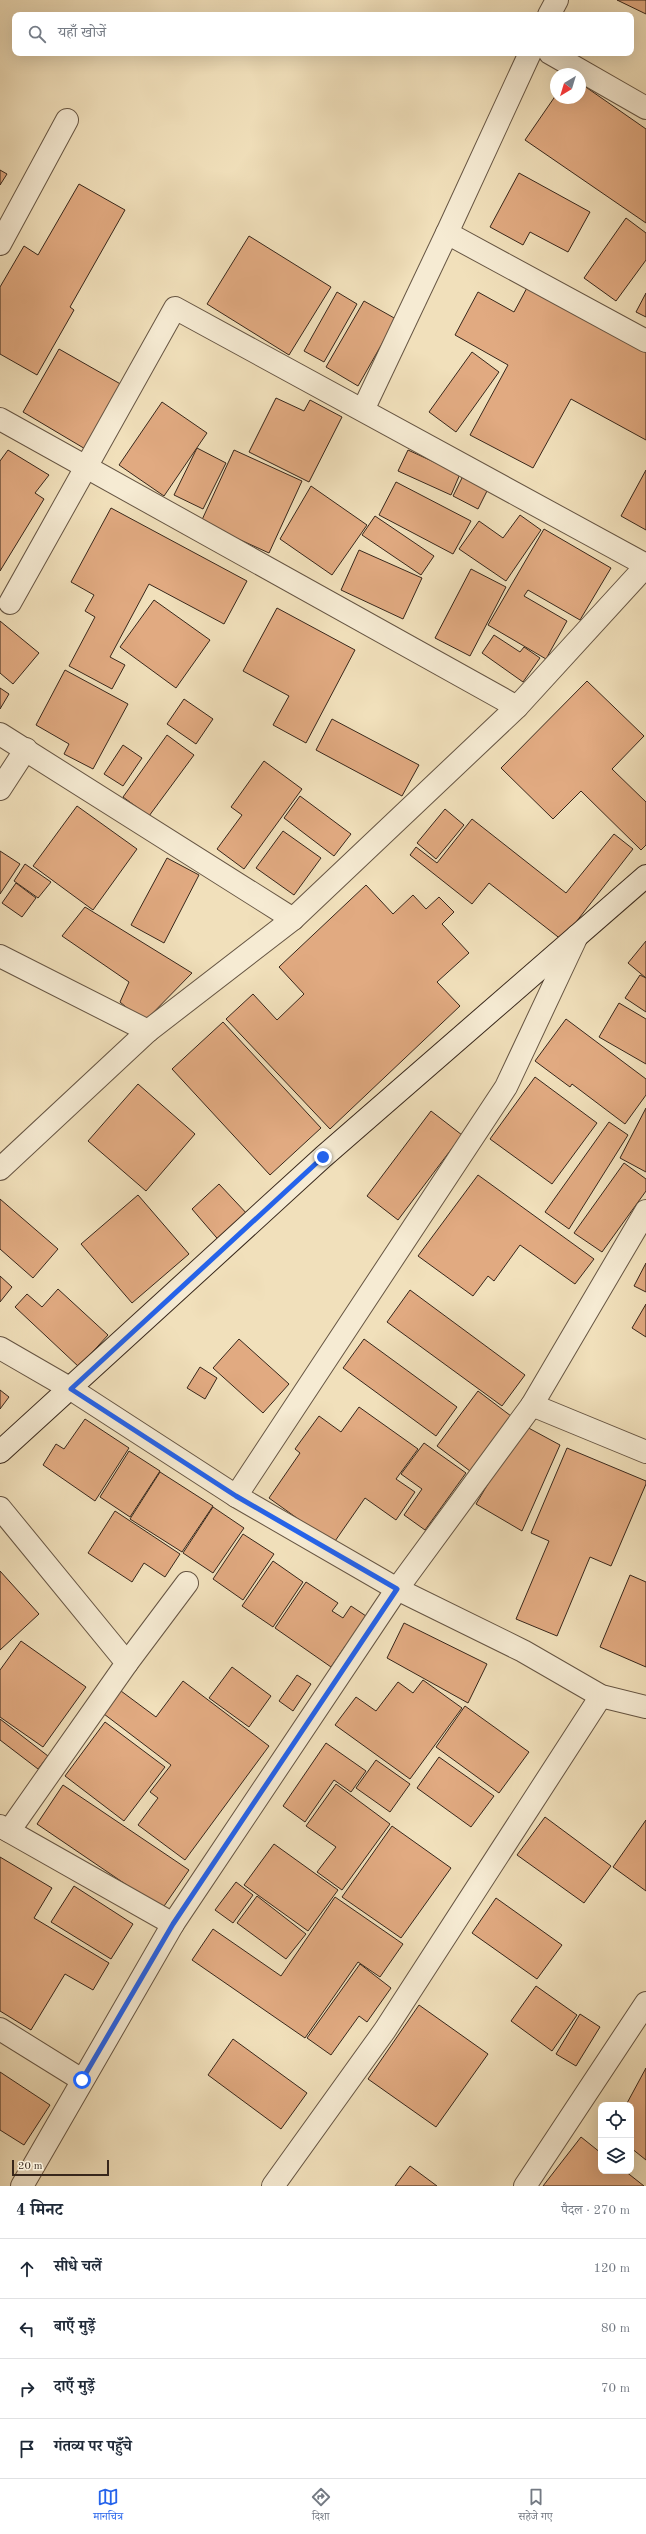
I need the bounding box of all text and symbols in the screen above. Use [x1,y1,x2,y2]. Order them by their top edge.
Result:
search box [12,12,634,56]
icon: search [26,23,48,45]
text: यहाँ खोजें [58,26,106,41]
north arrow [550,68,586,104]
route end [314,1148,332,1166]
route start [73,2071,91,2089]
map controls [598,2102,634,2174]
button: locate [598,2102,634,2138]
button: layers [598,2138,634,2174]
scale bar [12,2158,109,2177]
text: 20 m [18,2161,43,2172]
text: 4 मिनट [16,2202,63,2219]
text: पैदल · 270 m [561,2204,630,2217]
icon: ahead [16,2258,38,2280]
text: सीधे चलें [54,2260,102,2275]
text: 120 m [593,2262,630,2275]
icon: left [16,2318,38,2340]
text: बाएँ मुड़ें [54,2320,95,2335]
text: 80 m [601,2322,630,2335]
icon: right [16,2378,38,2400]
text: दाएँ मुड़ें [54,2380,95,2395]
text: 70 m [601,2382,630,2395]
icon: arrive [16,2438,38,2460]
text: गंतव्य पर पहुँचे [54,2440,132,2455]
tab: मानचित्र [93,2486,123,2527]
tab: दिशा [310,2486,332,2527]
tab: सहेजे गए [518,2486,553,2527]

